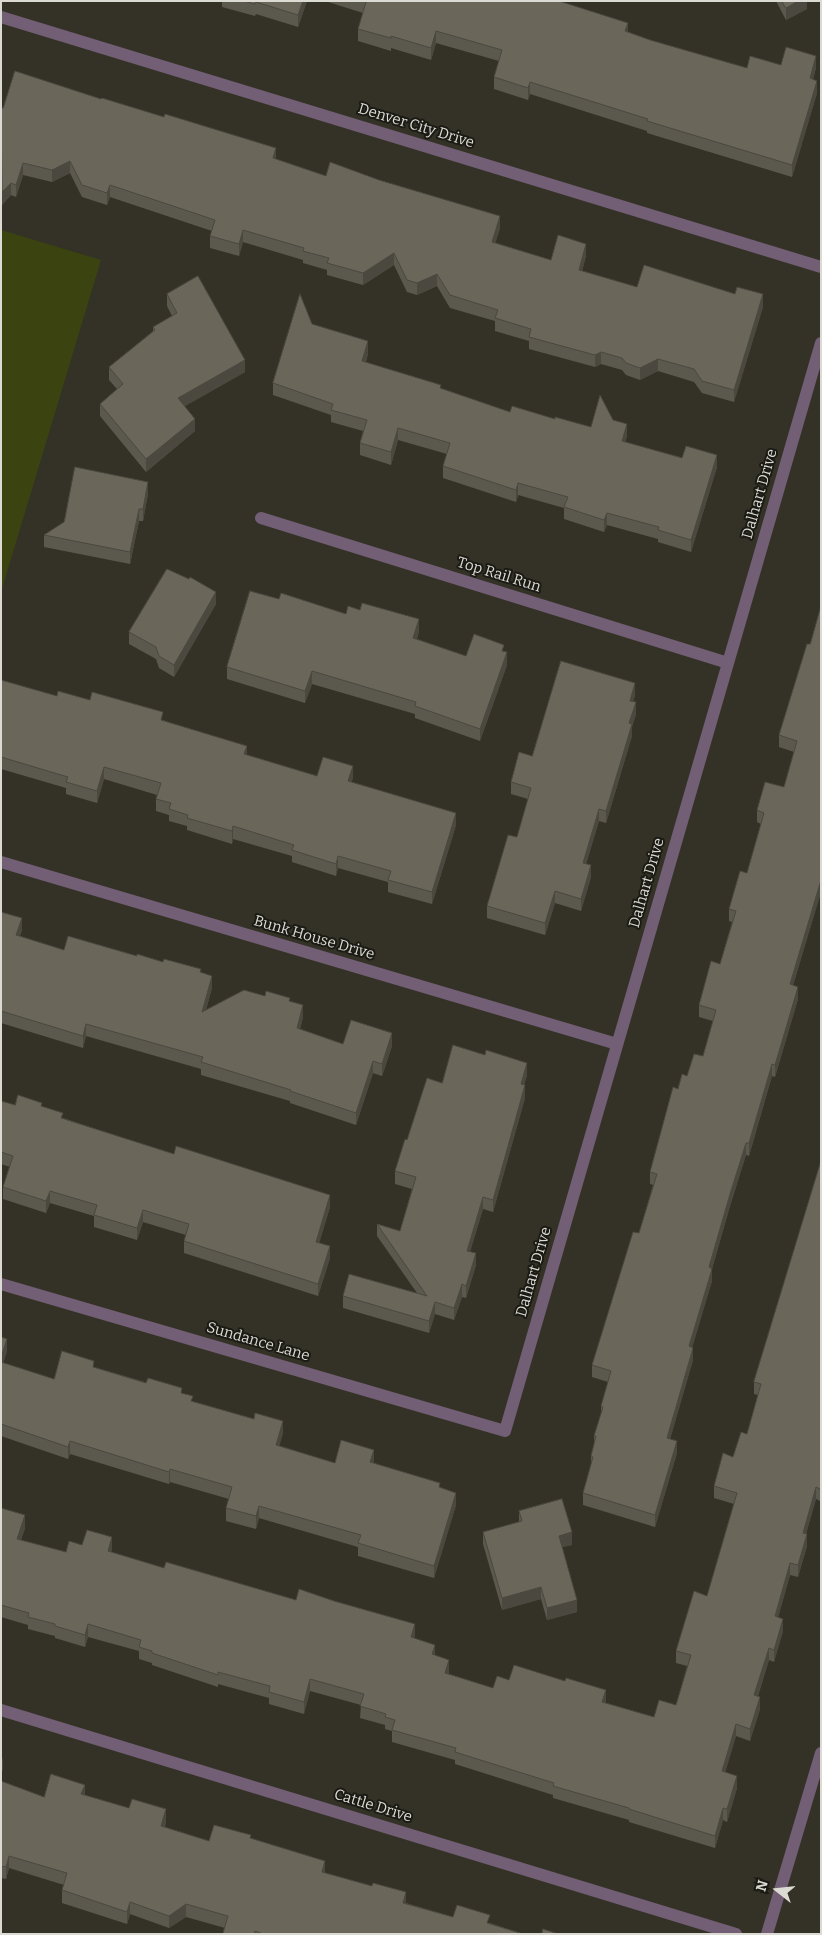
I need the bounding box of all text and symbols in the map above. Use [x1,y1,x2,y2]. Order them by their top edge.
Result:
street label: Denver City Drive [356,100,476,152]
street label: Dalhart Drive [739,447,781,541]
street label: Top Rail Run [455,554,543,596]
street label: Dalhart Drive [626,836,668,930]
street label: Bunk House Drive [252,912,376,964]
street label: Dalhart Drive [513,1225,555,1319]
street label: Sundance Lane [204,1319,312,1365]
street label: Cattle Drive [332,1786,414,1826]
north arrow [752,1865,802,1915]
text: N [752,1878,772,1893]

